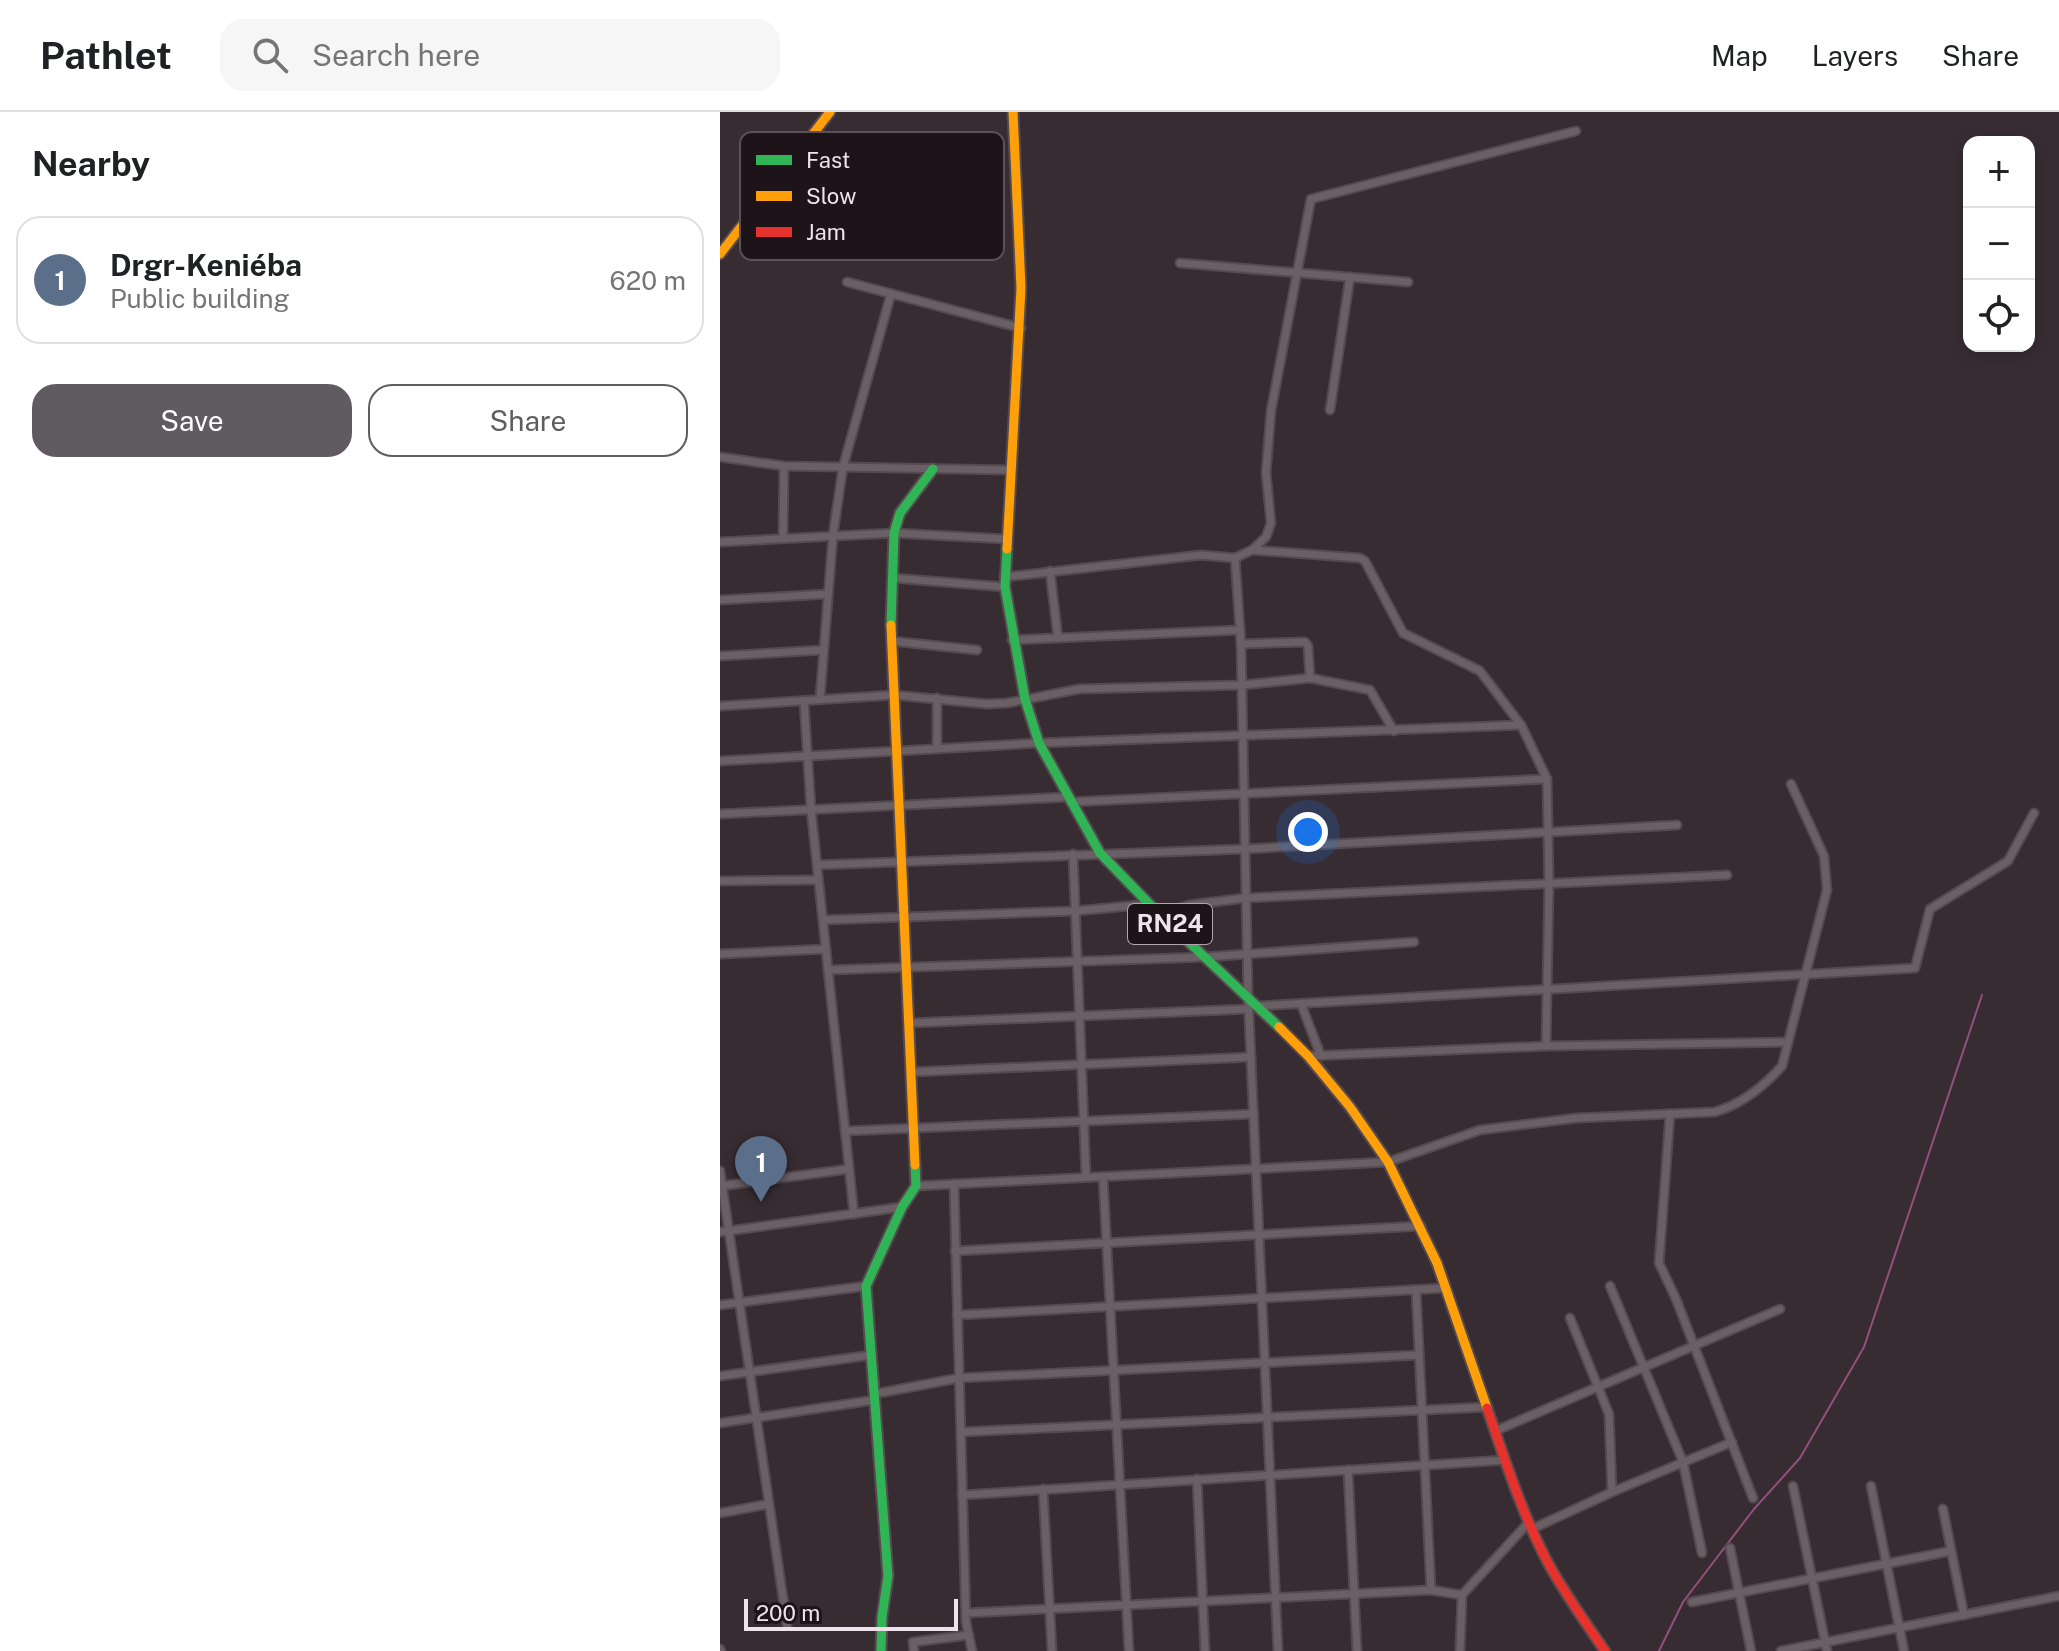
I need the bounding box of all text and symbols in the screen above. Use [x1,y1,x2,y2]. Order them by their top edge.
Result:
search box [220,19,780,91]
text: Pathlet [40,33,172,78]
icon: search [248,33,292,77]
text: Search here [312,37,480,73]
text: Map [1711,39,1768,72]
text: Layers [1812,39,1898,72]
text: Share [1942,39,2019,72]
legend [740,132,1004,260]
map controls [1963,136,2035,352]
button: + [1963,136,2035,208]
text: Nearby [32,144,150,184]
text: Fast [806,147,850,173]
text: Slow [806,183,856,209]
button: − [1963,208,2035,280]
text: Jam [806,219,846,245]
text: Drgr-Keniéba [110,247,302,283]
text: 1 [54,265,66,296]
text: 620 m [610,265,686,296]
button: locate [1963,280,2035,352]
text: Public building [110,283,290,314]
button: Save [32,384,352,457]
button: Share [368,384,688,457]
your location [1288,812,1328,852]
road number: RN24 [1128,904,1212,944]
pin: 1 [735,1136,787,1202]
scale bar [744,1595,958,1631]
text: 200 m [756,1600,820,1626]

